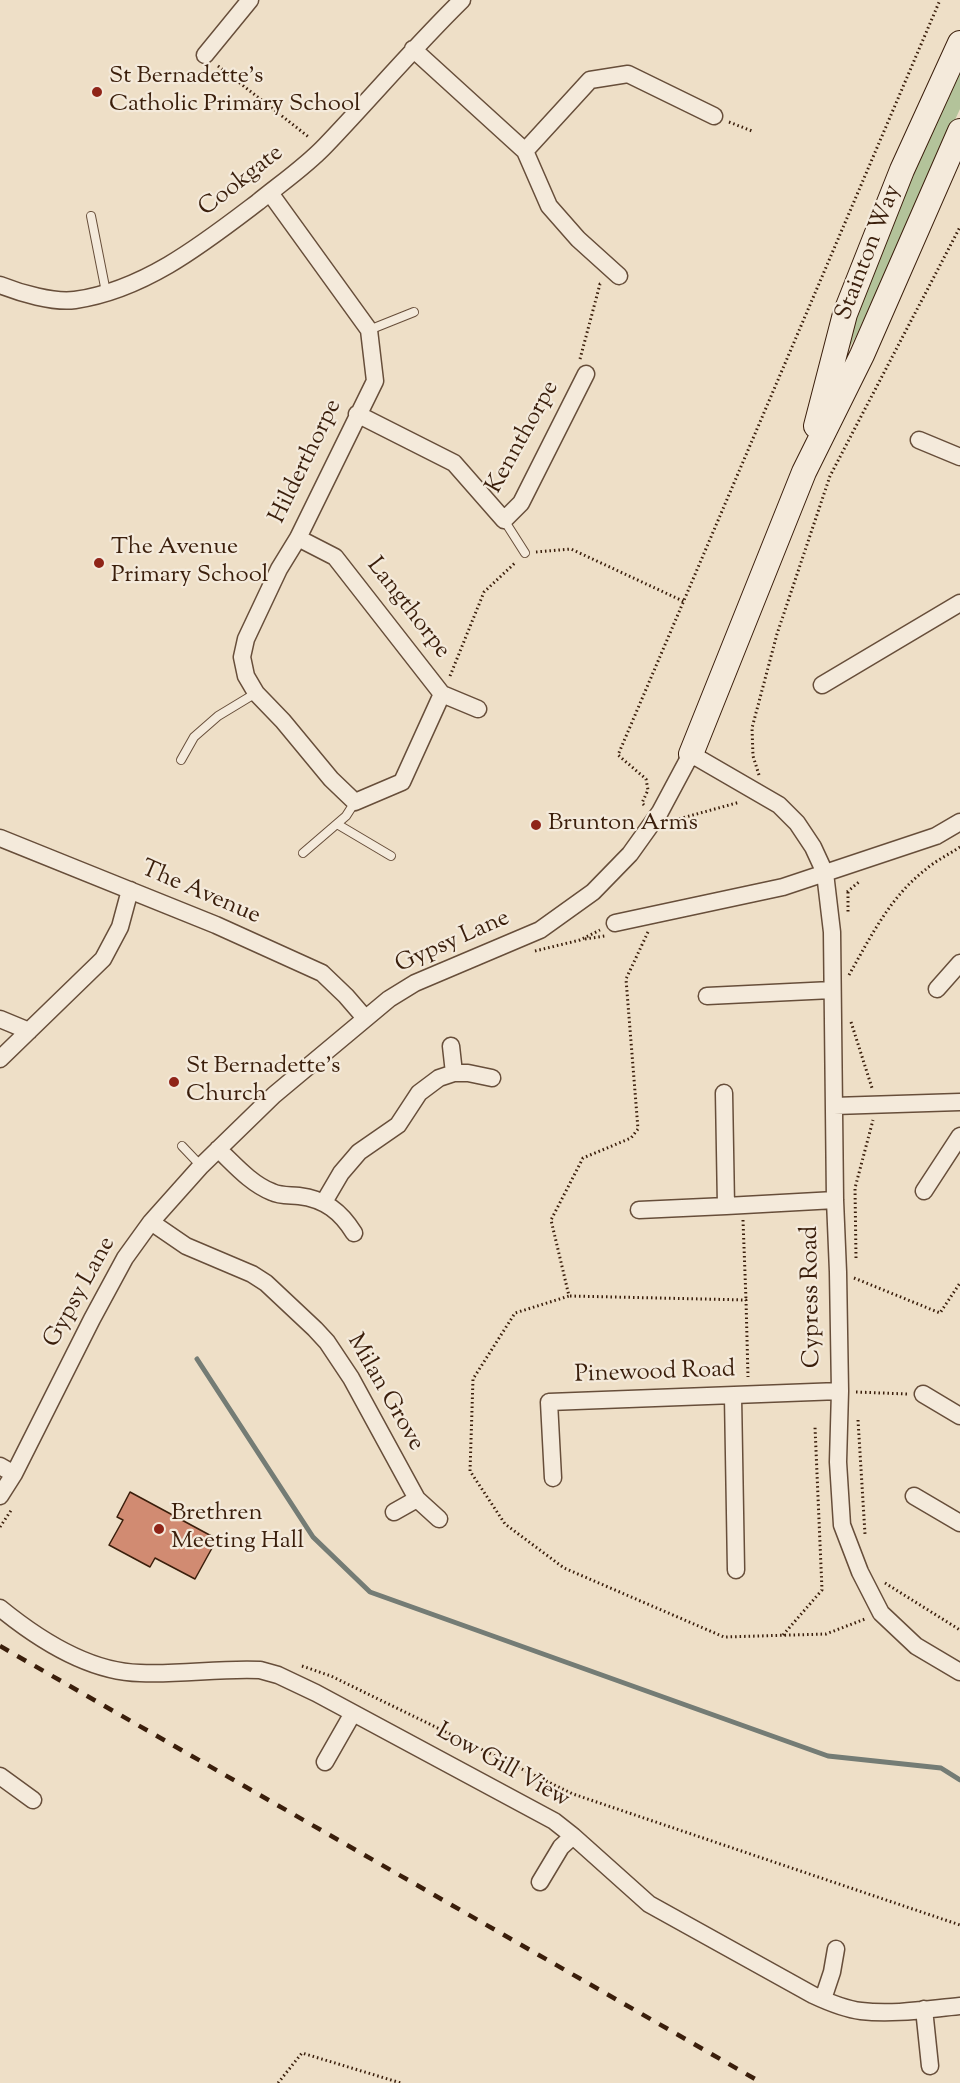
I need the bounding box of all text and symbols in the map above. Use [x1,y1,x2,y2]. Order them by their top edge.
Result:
place label: St Bernadette's Catholic Primary School [109,64,361,120]
marker: St Bernadette's Catholic Primary School [90,85,104,99]
street label: Cookgate [194,140,290,224]
street label: Stainton Way [831,181,909,325]
street label: Kennthorpe [481,377,567,499]
street label: Hilderthorpe [265,395,349,529]
place label: The Avenue Primary School [111,535,268,591]
street label: Langthorpe [359,553,455,665]
marker: The Avenue Primary School [92,556,106,570]
place label: Brunton Arms [548,811,698,839]
marker: Brunton Arms [529,818,543,832]
street label: The Avenue [136,856,264,932]
street label: Gypsy Lane [391,905,515,981]
place label: St Bernadette’s Church [186,1054,341,1110]
marker: St Bernadette’s Church [167,1075,181,1089]
street label: Cypress Road [797,1226,829,1368]
street label: Gypsy Lane [39,1233,123,1353]
street label: Milan Grove [339,1329,429,1457]
street label: Pinewood Road [574,1357,736,1391]
place label: Brethren Meeting Hall [171,1501,304,1557]
marker: Brethren Meeting Hall [152,1522,166,1536]
street label: Low Gill View [430,1718,574,1816]

